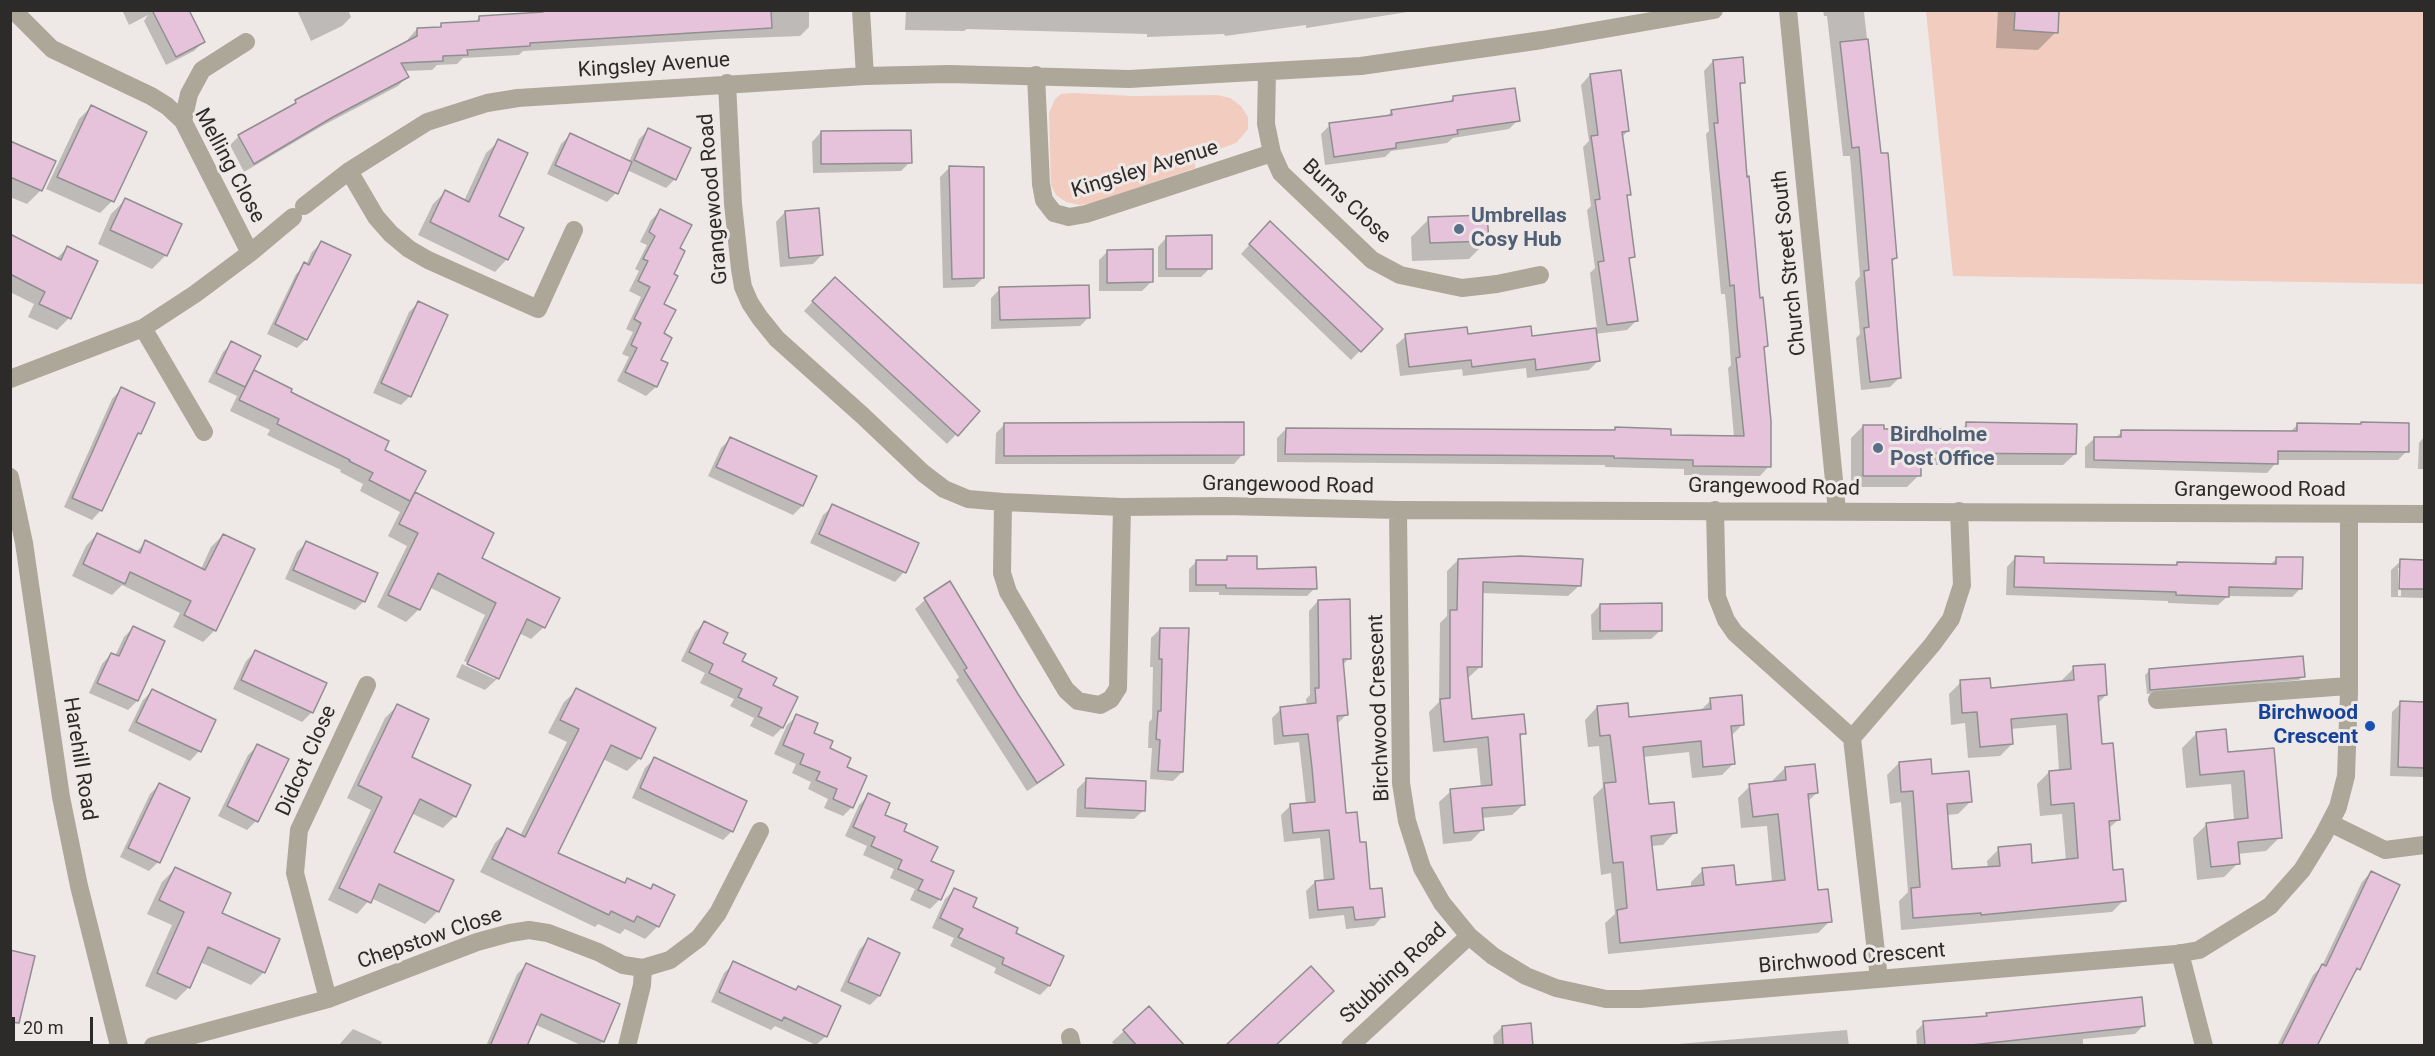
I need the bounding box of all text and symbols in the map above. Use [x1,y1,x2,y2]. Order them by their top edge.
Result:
street label: Kingsley Avenue [577,48,731,84]
street label: Melling Close [188,104,270,228]
street label: Grangewood Road [694,112,734,286]
street label: Kingsley Avenue [1068,136,1222,204]
street label: Burns Close [1296,155,1396,249]
street label: Church Street South [1768,169,1812,357]
place label: Umbrellas Cosy Hub [1471,204,1567,254]
marker: Umbrellas Cosy Hub [1452,222,1466,236]
place label: Birdholme Post Office [1890,423,1995,473]
marker: Birdholme Post Office [1871,441,1885,455]
street label: Grangewood Road [1202,472,1374,500]
street label: Grangewood Road [1688,474,1860,502]
street label: Grangewood Road [2174,478,2346,504]
street label: Birchwood Crescent [1364,614,1396,802]
street label: Harehill Road [57,695,101,823]
place label: Birchwood Crescent [2258,701,2358,751]
street label: Didcot Close [271,702,343,820]
marker: Birchwood Crescent [2363,719,2377,733]
street label: Chepstow Close [354,902,506,976]
street label: Stubbing Road [1336,918,1452,1030]
street label: Birchwood Crescent [1757,938,1947,980]
scale bar [15,1005,96,1043]
text: 20 m [23,1017,63,1038]

